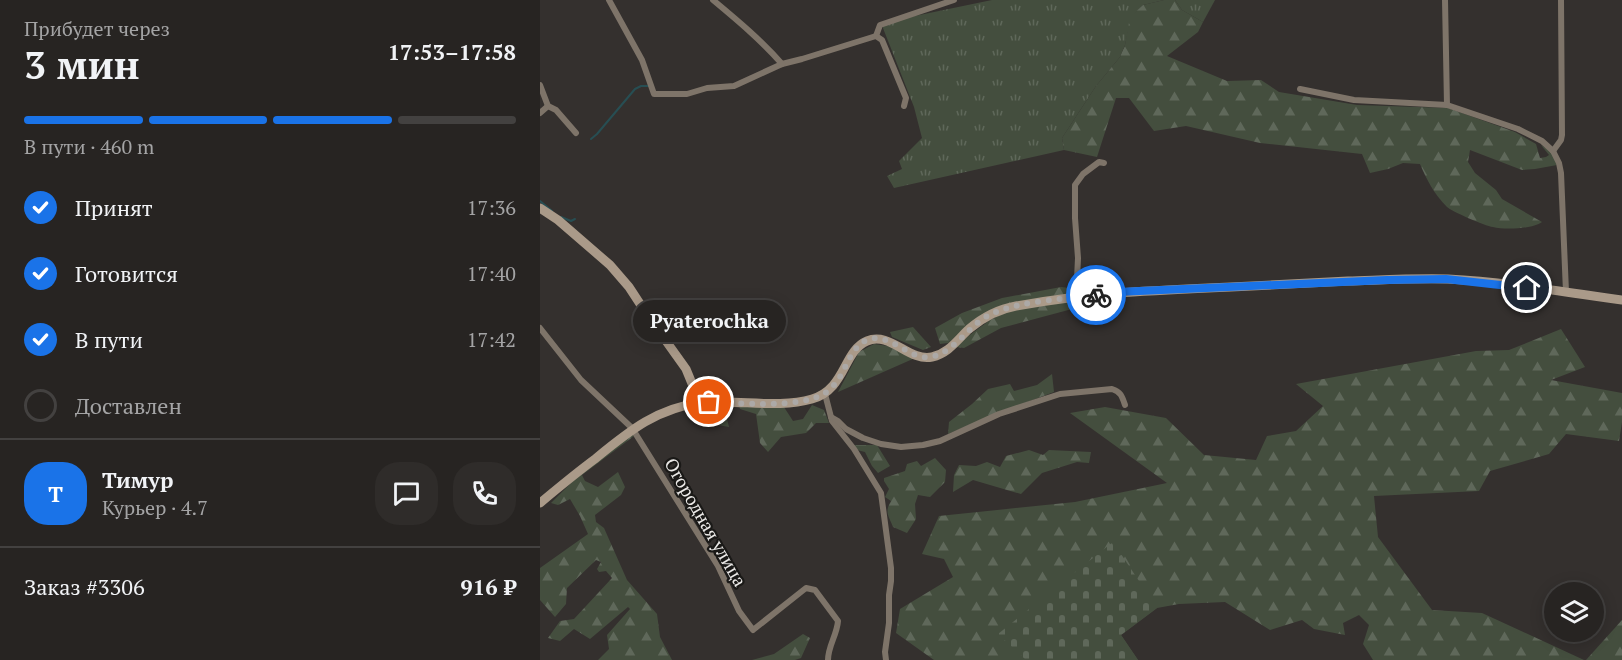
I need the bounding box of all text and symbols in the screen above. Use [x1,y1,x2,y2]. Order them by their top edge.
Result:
text: Прибудет через [24,15,170,42]
text: 17:53–17:58 [388,37,516,66]
text: 3 мин [24,38,140,90]
text: В пути · 460 m [24,133,154,160]
icon: check [24,191,57,224]
text: Принят [75,193,153,222]
text: 17:36 [467,194,516,221]
icon: check [24,257,57,290]
text: Готовится [75,259,178,288]
text: 17:40 [467,260,516,287]
pin [1501,262,1552,313]
courier [1066,265,1126,325]
icon: home [1510,271,1543,304]
icon: bike [1080,279,1113,312]
callout: Pyaterochka [632,300,786,342]
text: Pyaterochka [650,307,769,334]
icon: check [24,323,57,356]
text: В пути [75,325,143,354]
text: 17:42 [467,326,516,353]
pin [683,376,734,427]
icon: bag [692,385,725,418]
text: Доставлен [75,391,182,420]
street label: Огородная улица [659,453,753,591]
button: chat [375,462,438,525]
button: phone [453,462,516,525]
text: Тимур [102,465,173,494]
text: Т [48,479,63,508]
text: Курьер · 4.7 [102,494,208,521]
text: Заказ #3306 [24,572,145,601]
text: 916 ₽ [460,572,516,601]
map controls [1544,582,1604,642]
button: layers [1544,582,1604,642]

